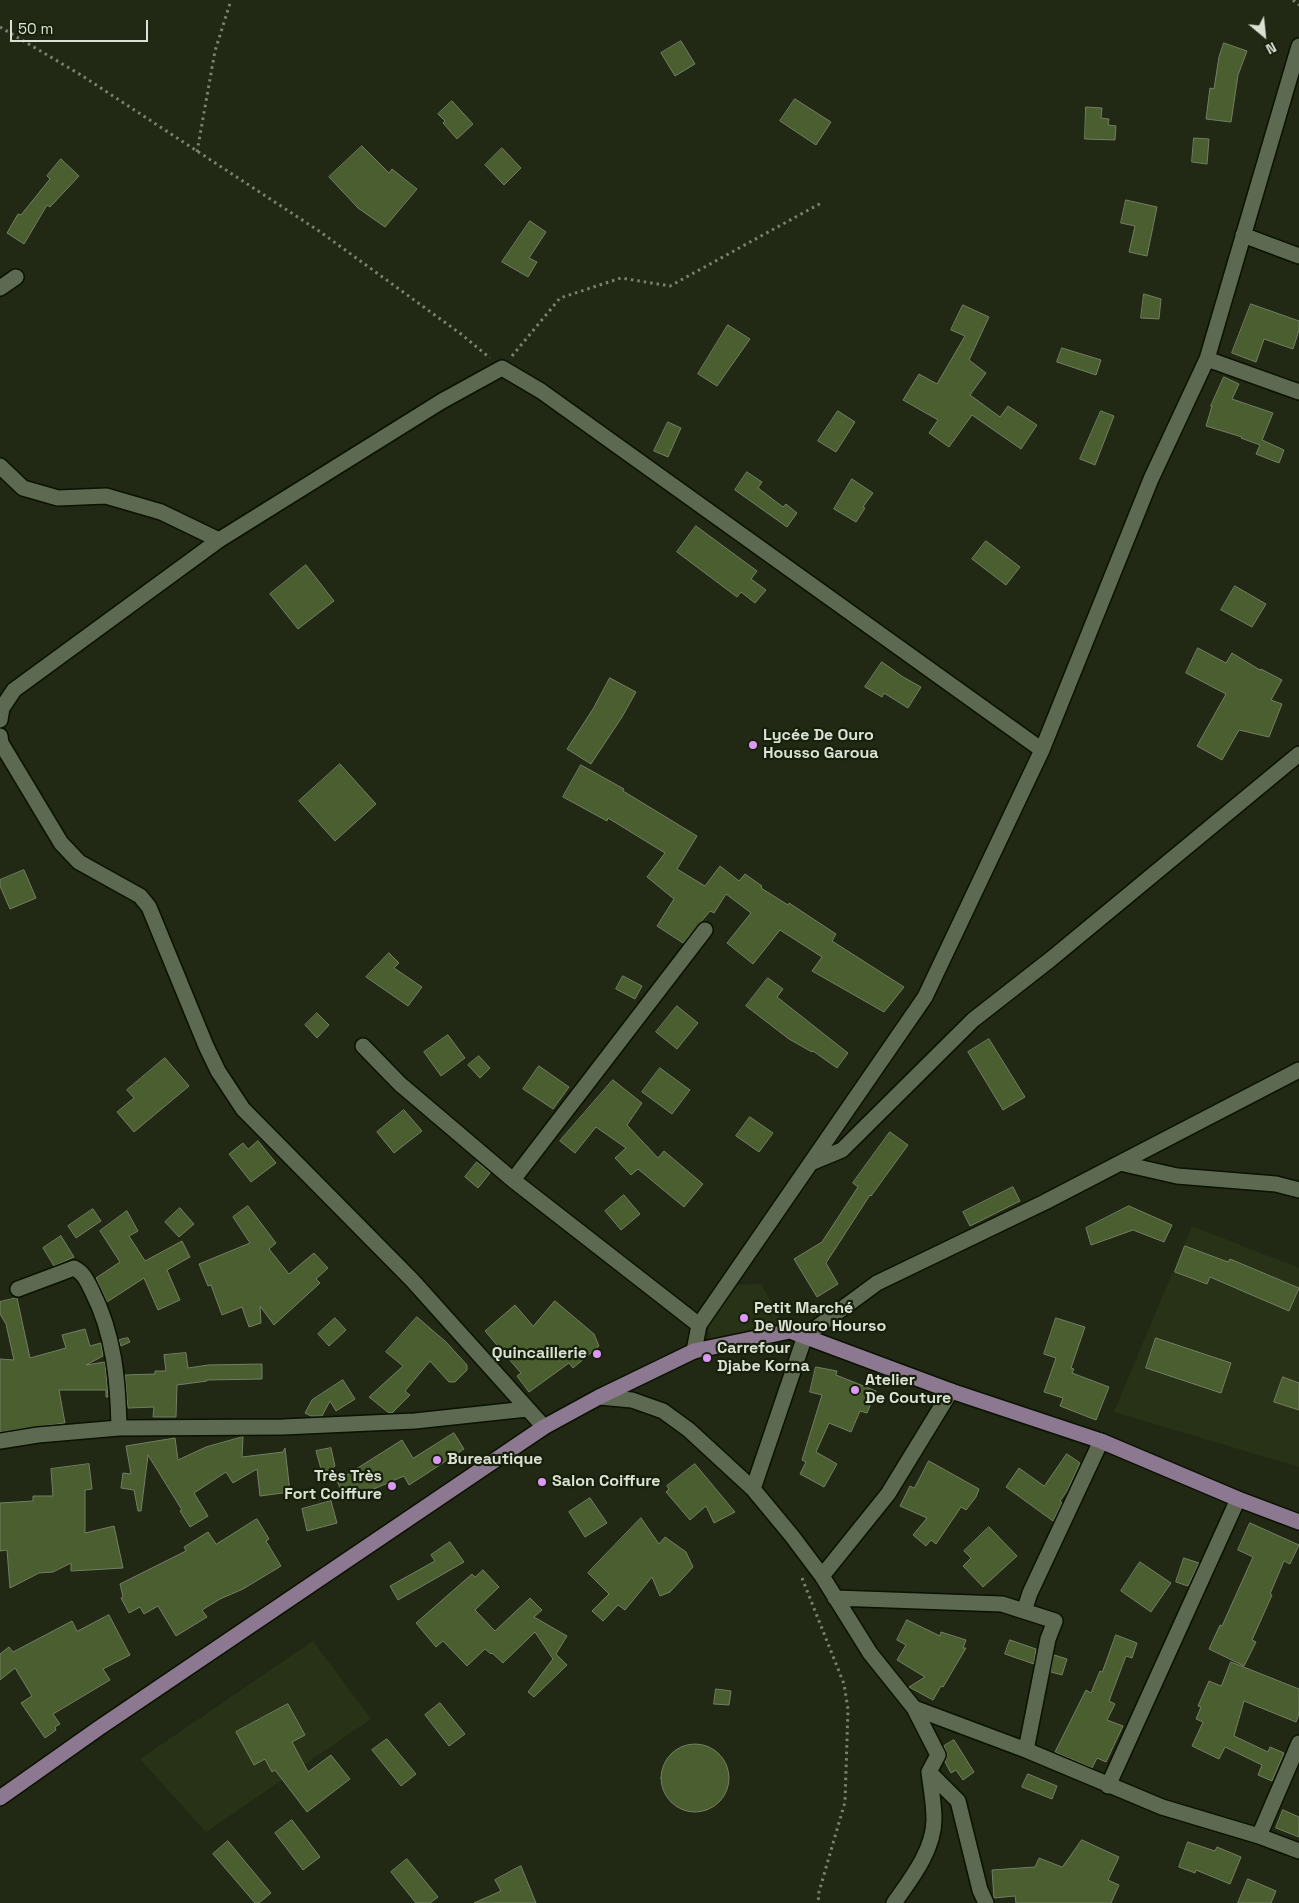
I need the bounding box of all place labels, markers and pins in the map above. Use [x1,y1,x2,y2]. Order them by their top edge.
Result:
place label: Lycée De Ouro Housso Garoua [763,726,879,764]
marker: Lycée De Ouro Housso Garoua [747,739,759,751]
place label: Petit Marché De Wouro Hourso [754,1299,886,1337]
marker: Petit Marché De Wouro Hourso [738,1312,750,1324]
place label: Carrefour Djabe Korna [717,1339,810,1377]
place label: Quincaillerie [492,1344,587,1364]
marker: Quincaillerie [591,1348,603,1360]
marker: Carrefour Djabe Korna [701,1352,713,1364]
place label: Atelier De Couture [865,1371,951,1409]
marker: Atelier De Couture [849,1384,861,1396]
place label: Bureautique [447,1450,542,1470]
marker: Bureautique [431,1454,443,1466]
place label: Très Très Fort Coiffure [284,1467,382,1505]
place label: Salon Coiffure [552,1472,661,1492]
marker: Salon Coiffure [536,1476,548,1488]
marker: Très Très Fort Coiffure [386,1480,398,1492]

